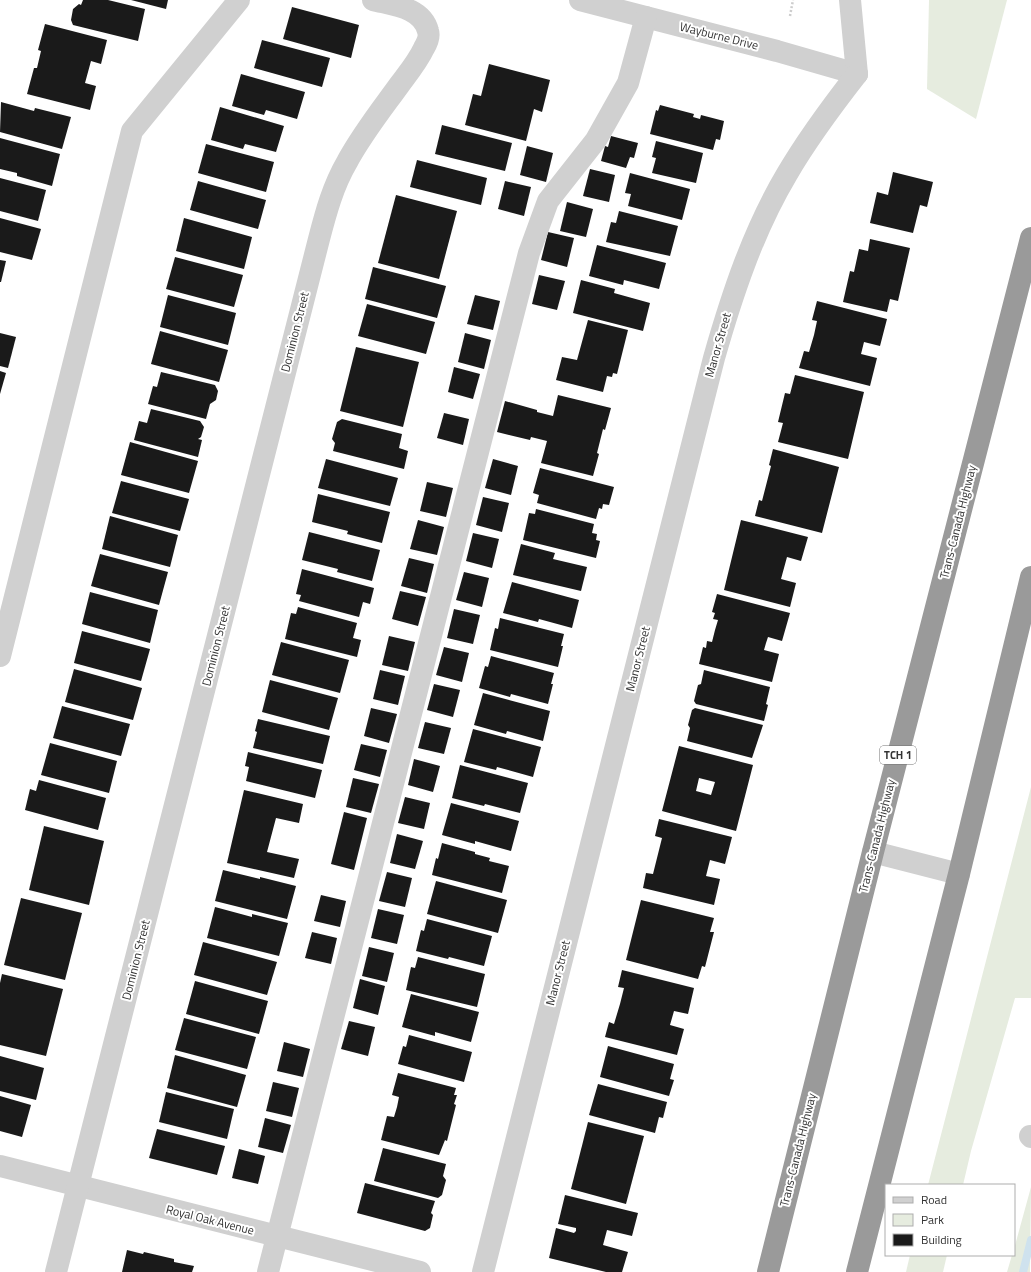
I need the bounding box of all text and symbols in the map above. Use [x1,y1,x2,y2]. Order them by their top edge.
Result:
street label: Wayburne Drive [678,17,760,54]
street label: Dominion Street [275,289,314,374]
street label: Manor Street [699,309,736,379]
street label: Trans-Canada Highway [934,463,981,581]
street label: Dominion Street [196,603,235,688]
street label: Manor Street [620,624,655,693]
road number: TCH 1 [880,746,916,764]
street label: Trans-Canada Highway [853,777,900,895]
street label: Dominion Street [116,917,155,1002]
street label: Manor Street [540,938,575,1007]
street label: Trans-Canada Highway [774,1091,821,1209]
legend [885,1184,1015,1256]
text: Road [921,1190,947,1209]
street label: Royal Oak Avenue [164,1199,256,1240]
text: Park [921,1210,944,1229]
text: Building [921,1230,962,1249]

